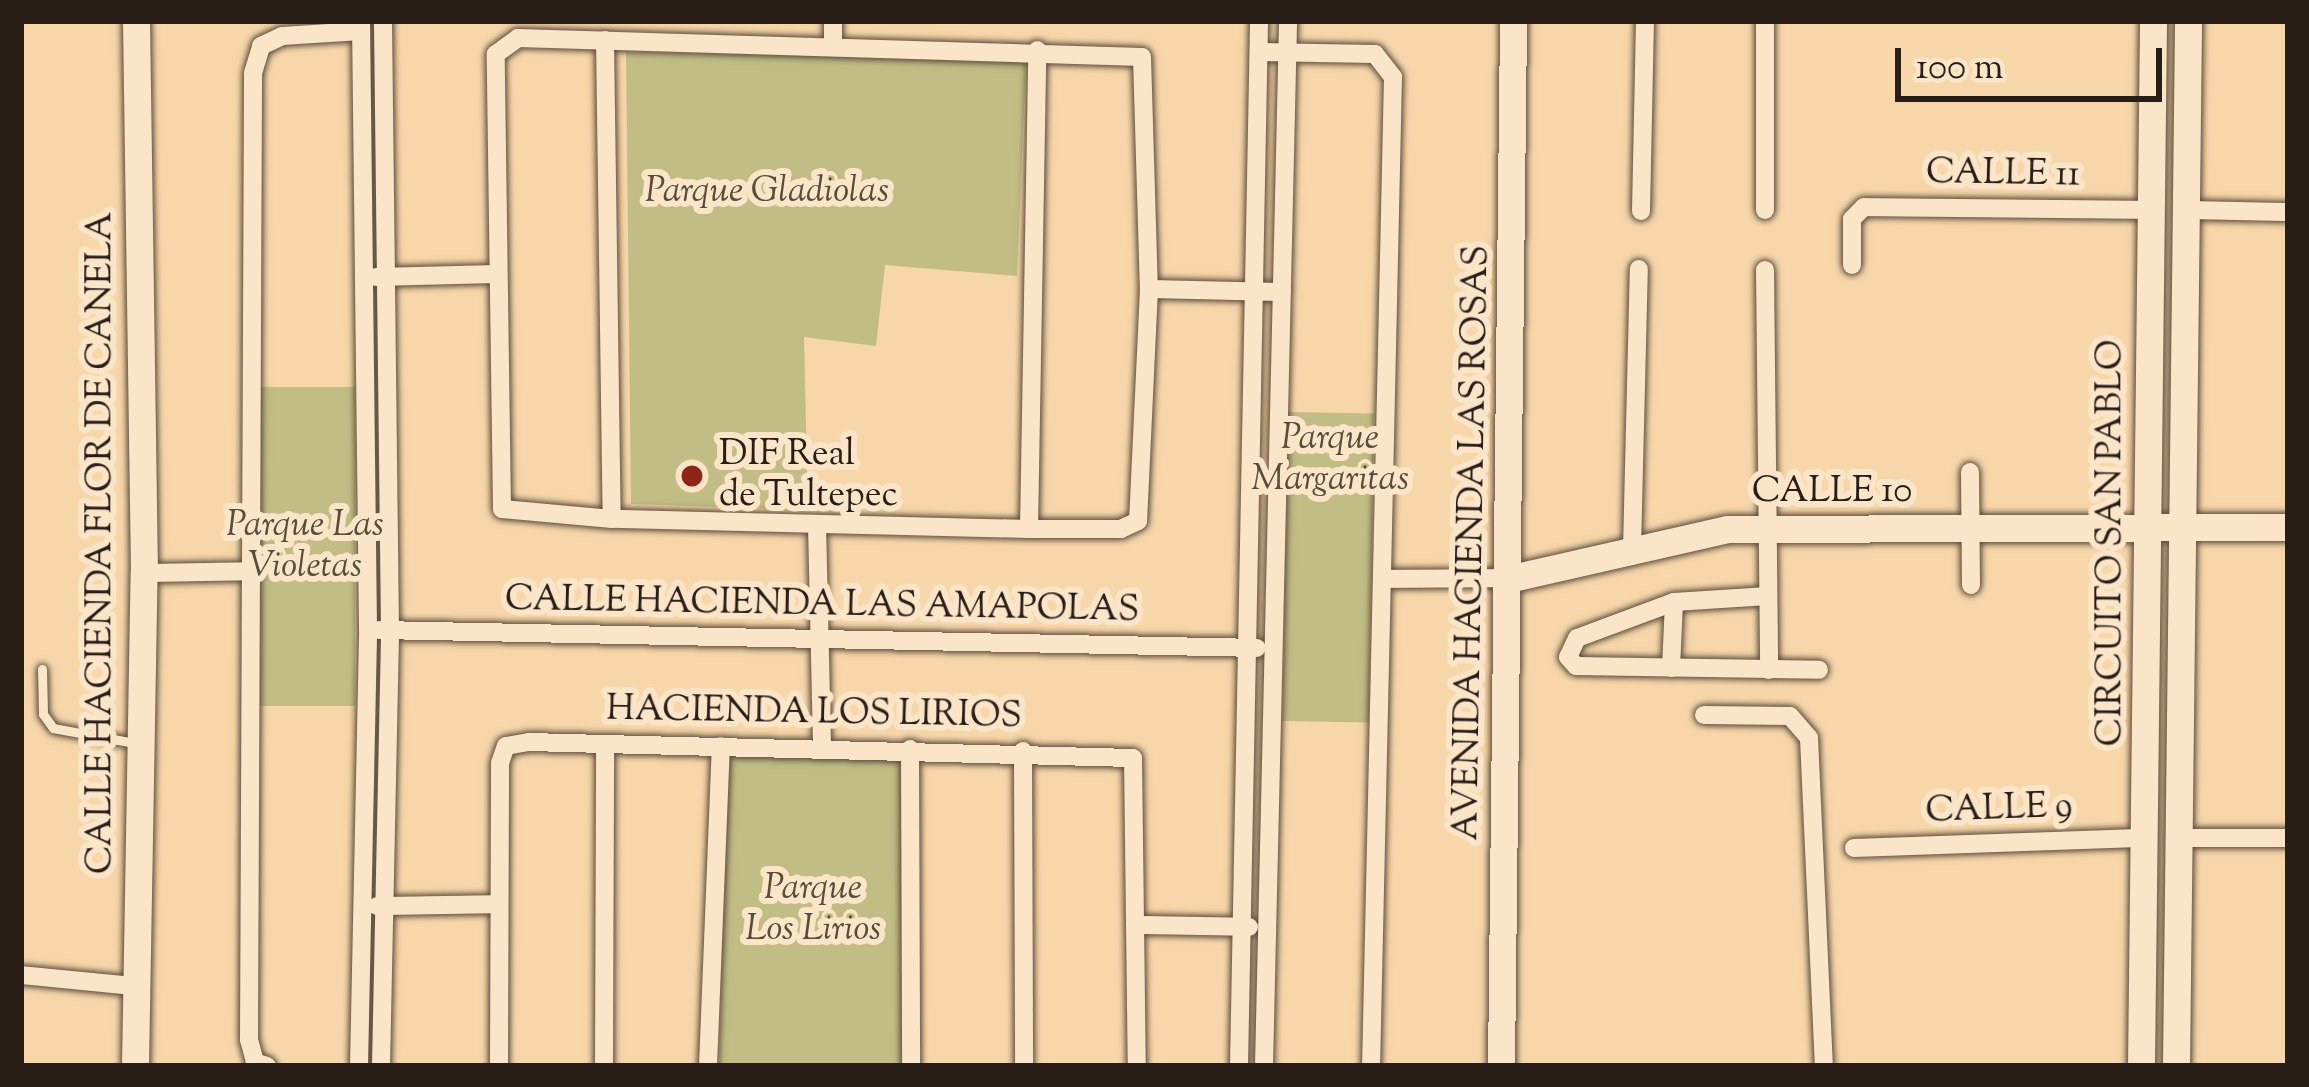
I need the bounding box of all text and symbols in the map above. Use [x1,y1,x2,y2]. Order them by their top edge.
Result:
scale bar [1901,24,2168,98]
text: 100 m [1916,43,2003,95]
street label: CALLE 11 [1926,152,2080,198]
park label: Parque Gladiolas [645,171,889,215]
street label: CALLE HACIENDA FLOR DE CANELA [80,212,124,874]
street label: AVENIDA HACIENDA LAS ROSAS [1446,245,1500,841]
street label: CIRCUITO SAN PABLO [2090,340,2134,746]
park label: Parque Margaritas [1251,417,1409,502]
place label: DIF Real de Tultepec [719,433,898,518]
marker: DIF Real de Tultepec [676,460,708,492]
street label: CALLE 10 [1752,471,1912,515]
park label: Parque Las Violetas [226,504,384,589]
street label: CALLE HACIENDA LAS AMAPOLAS [504,579,1140,633]
street label: HACIENDA LOS LIRIOS [606,689,1022,739]
street label: CALLE 9 [1925,786,2073,834]
park label: Parque Los Lirios [745,867,881,952]

